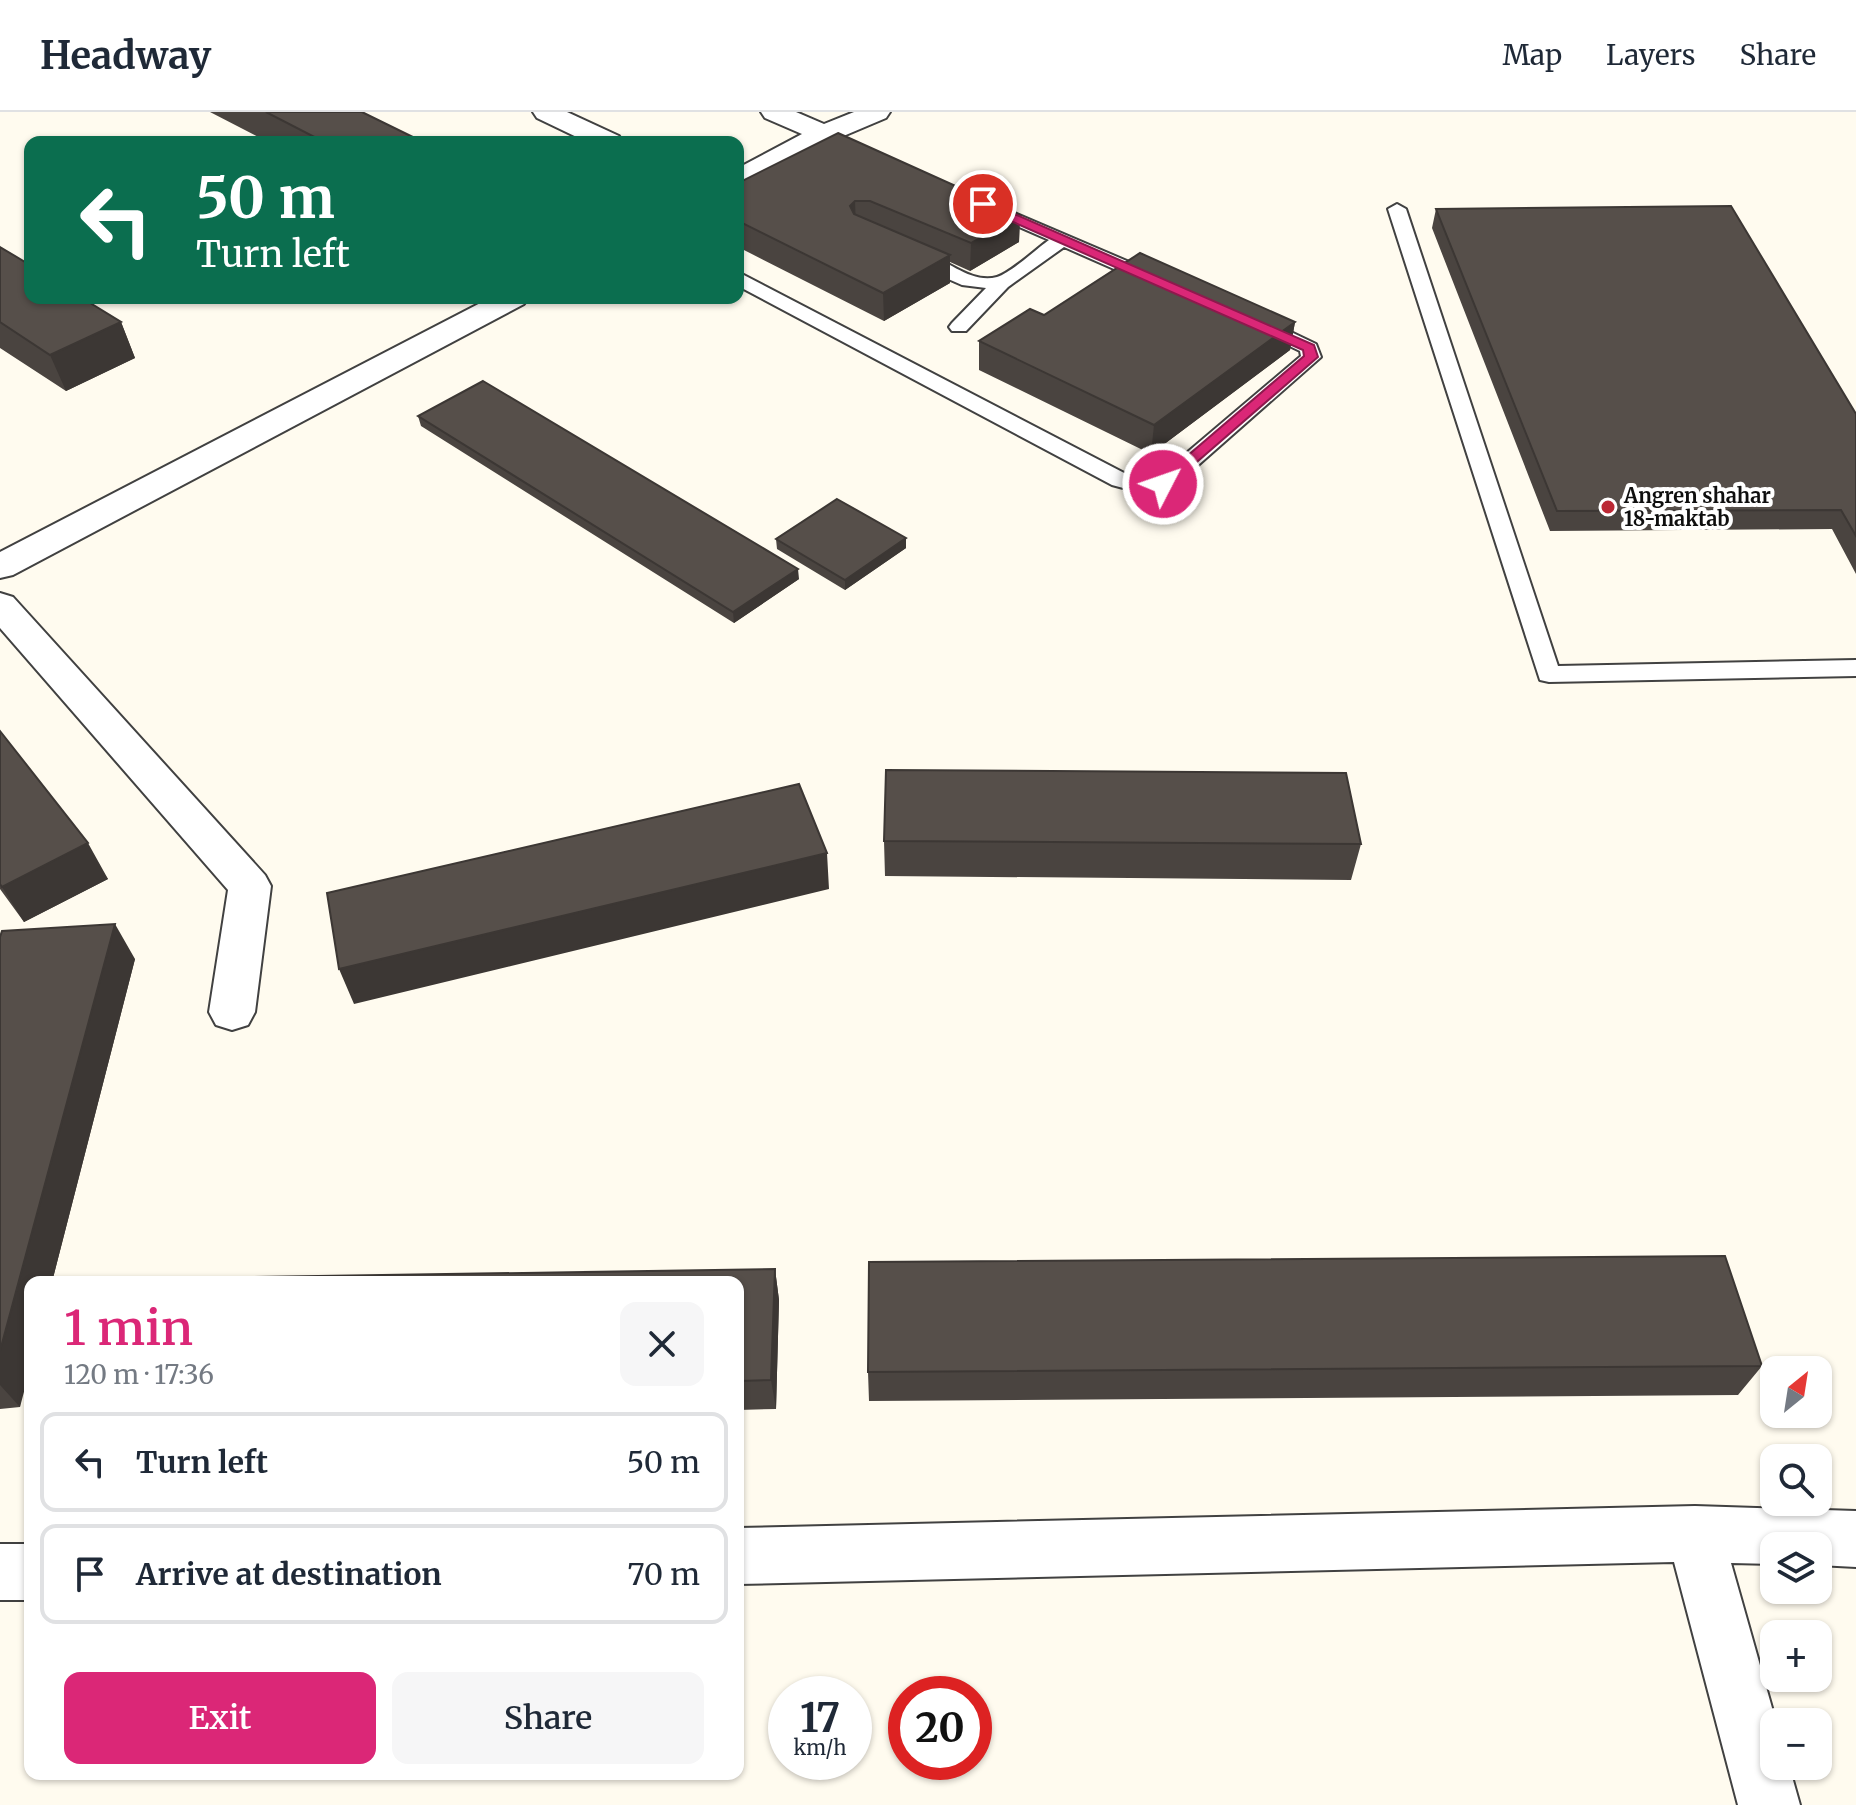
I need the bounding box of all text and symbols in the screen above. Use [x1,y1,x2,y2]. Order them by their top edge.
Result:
text: Headway [40,32,211,79]
text: Map [1502,37,1562,73]
text: Layers [1606,37,1695,73]
text: Share [1739,37,1816,73]
text: 50 m [196,163,335,233]
icon: left [64,168,168,272]
pin [949,170,1017,238]
icon: arrive [961,182,1005,226]
text: Turn left [196,232,350,277]
position arrow [1121,442,1205,526]
place label: Angren shahar 18-maktab [1623,483,1771,531]
marker: Angren shahar 18-maktab [1599,498,1617,516]
text: 1 min [64,1298,193,1358]
button: close [620,1302,704,1386]
north arrow [1760,1356,1832,1428]
map controls [1760,1356,1832,1780]
text: 120 m · 17:36 [64,1358,214,1391]
icon: left [68,1440,112,1484]
text: Turn left [136,1443,268,1481]
text: 50 m [627,1443,700,1481]
button: search [1760,1444,1832,1516]
button: layers [1760,1532,1832,1604]
icon: arrive [68,1552,112,1596]
text: Arrive at destination [136,1555,442,1593]
text: 70 m [627,1555,700,1593]
button: + [1760,1620,1832,1692]
button: Exit [64,1672,376,1764]
button: Share [392,1672,704,1764]
speed limit sign: 20 [888,1676,992,1780]
text: 17 [800,1693,840,1743]
button: − [1760,1708,1832,1780]
text: km/h [794,1735,846,1760]

